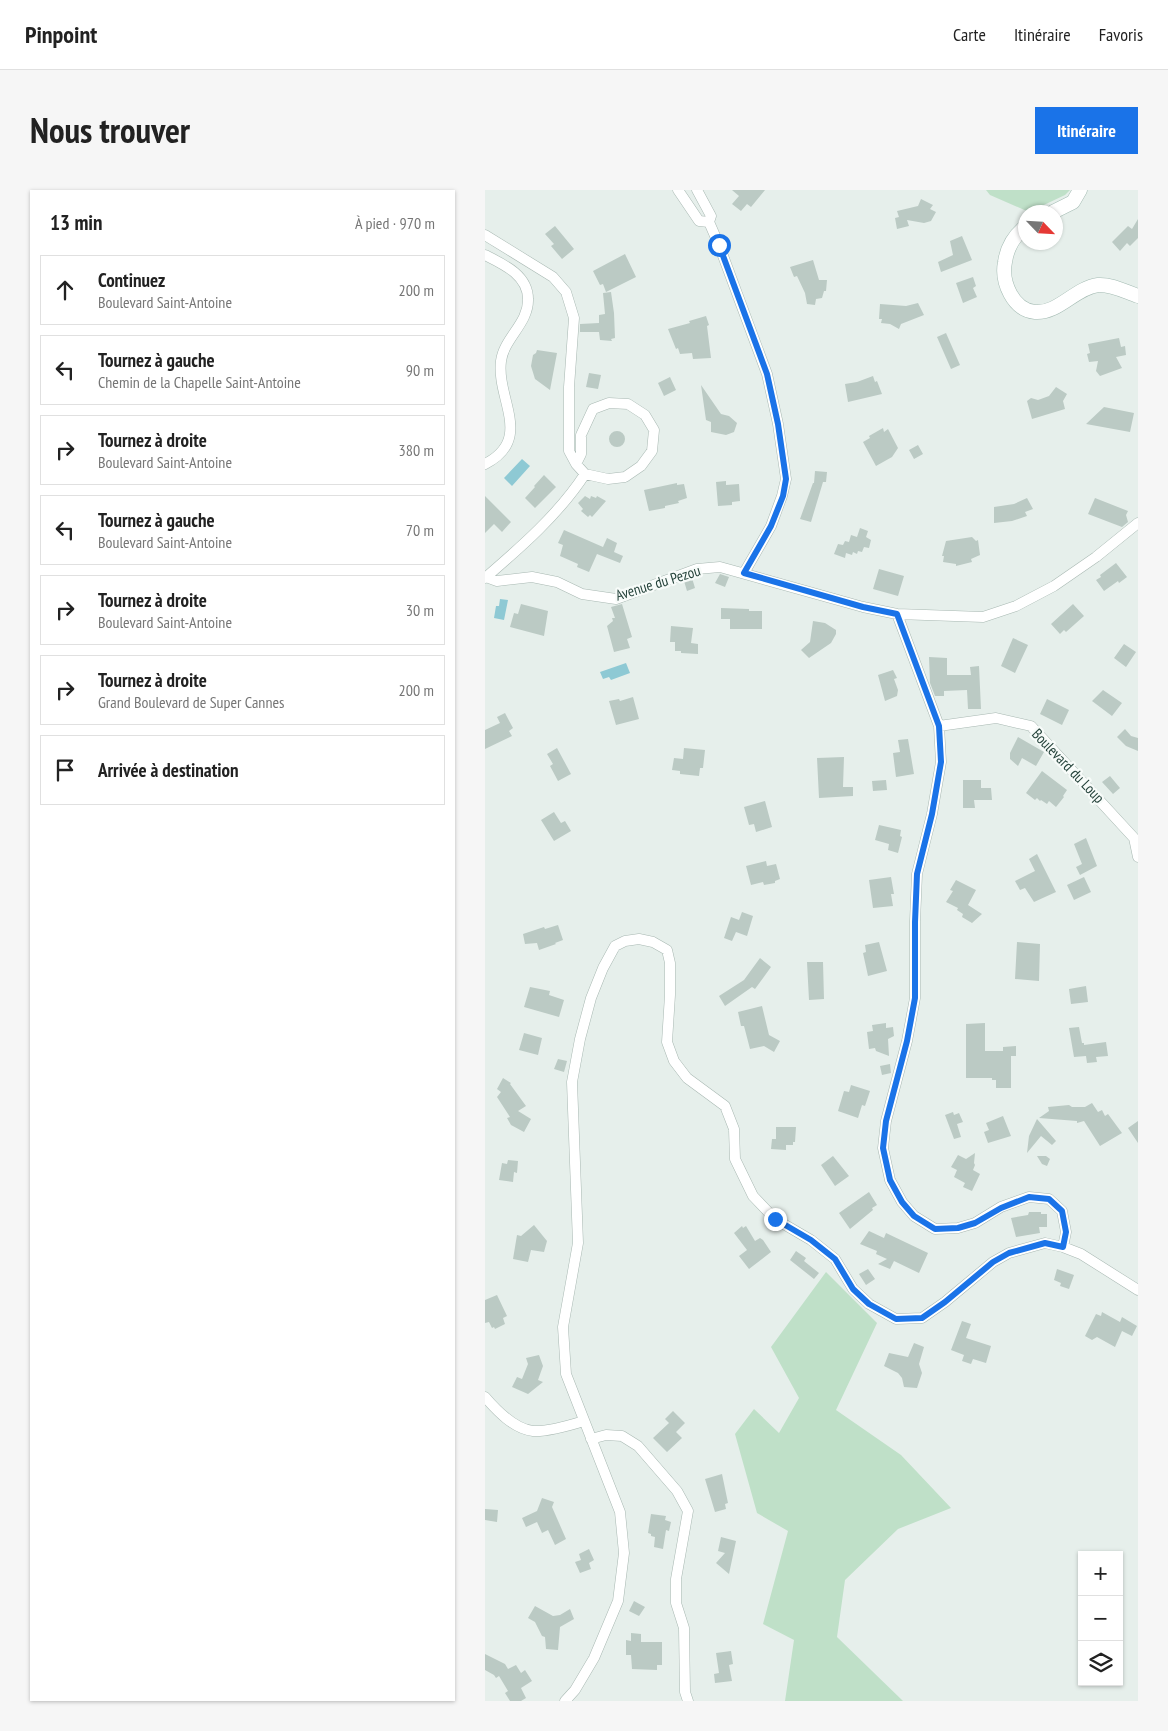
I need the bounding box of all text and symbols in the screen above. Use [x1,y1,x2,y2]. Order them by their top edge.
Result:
text: Pinpoint [25,19,97,50]
text: Carte [953,23,986,46]
text: Itinéraire [1014,23,1071,46]
text: Favoris [1099,23,1143,46]
text: Nous trouver [30,107,190,153]
button: Itinéraire [1035,107,1138,154]
north arrow [1018,205,1063,250]
text: 13 min [50,209,102,236]
text: À pied · 970 m [355,213,435,233]
route start [708,234,731,257]
text: Continuez [98,268,165,292]
icon: ahead [51,276,79,304]
text: 200 m [399,280,434,300]
text: Boulevard Saint-Antoine [98,292,232,312]
text: Tournez à gauche [98,348,215,372]
icon: left [51,356,79,384]
text: 90 m [406,360,434,380]
text: Chemin de la Chapelle Saint-Antoine [98,372,301,392]
text: Tournez à droite [98,428,207,452]
icon: right [51,436,79,464]
text: 380 m [399,440,434,460]
text: Boulevard Saint-Antoine [98,452,232,472]
text: Tournez à gauche [98,508,215,532]
icon: left [51,516,79,544]
text: 70 m [406,520,434,540]
text: Boulevard Saint-Antoine [98,532,232,552]
street label: Avenue du Pezou [613,561,703,604]
text: Tournez à droite [98,588,207,612]
icon: right [51,596,79,624]
text: 30 m [406,600,434,620]
text: Boulevard Saint-Antoine [98,612,232,632]
text: Tournez à droite [98,668,207,692]
icon: right [51,676,79,704]
text: 200 m [399,680,434,700]
text: Grand Boulevard de Super Cannes [98,692,284,712]
street label: Boulevard du Loup [1028,724,1109,807]
icon: arrive [51,756,79,784]
text: Arrivée à destination [98,758,239,782]
route end [764,1208,787,1231]
map controls [1078,1551,1123,1686]
button: + [1078,1551,1123,1596]
button: − [1078,1596,1123,1641]
button: layers [1078,1641,1123,1686]

